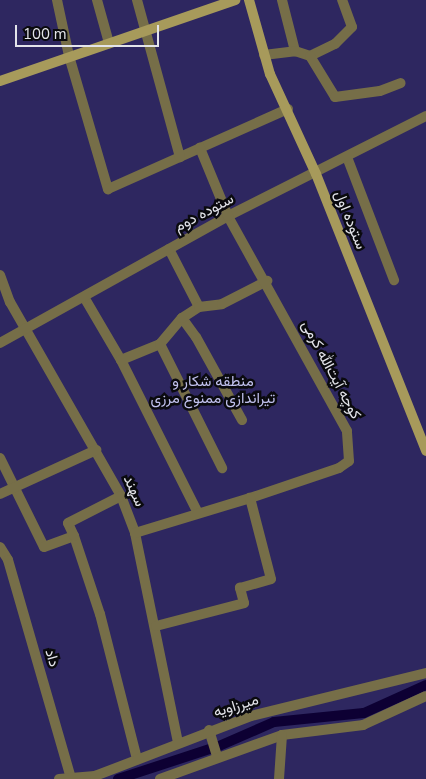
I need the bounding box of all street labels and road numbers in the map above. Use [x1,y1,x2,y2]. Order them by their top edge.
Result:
street label: ستوده اول [330,188,370,252]
street label: ستوده دوم [171,190,237,236]
street label: کوچه آیت‌الله کرمی [297,318,365,422]
street label: سهند [119,473,149,509]
street label: داد [41,647,63,669]
street label: میرزاویه [211,691,261,721]

